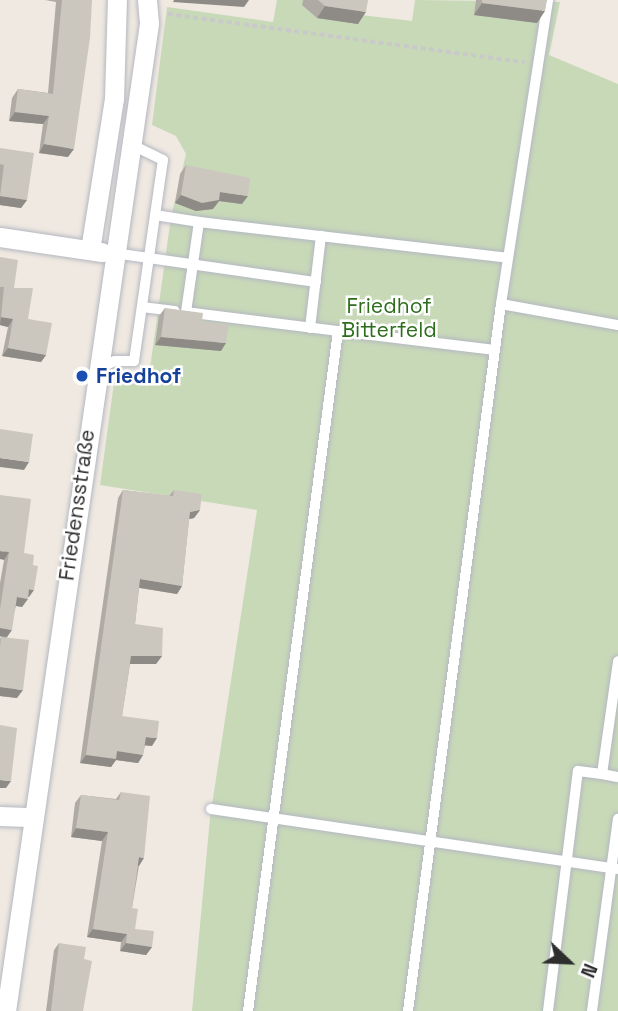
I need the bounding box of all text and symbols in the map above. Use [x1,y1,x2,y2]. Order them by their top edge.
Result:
park label: Friedhof Bitterfeld [341,293,437,343]
place label: Friedhof [96,363,181,389]
marker: Friedhof [74,368,90,384]
street label: Friedensstraße [54,428,100,582]
north arrow [534,927,604,997]
text: N [575,960,603,981]

